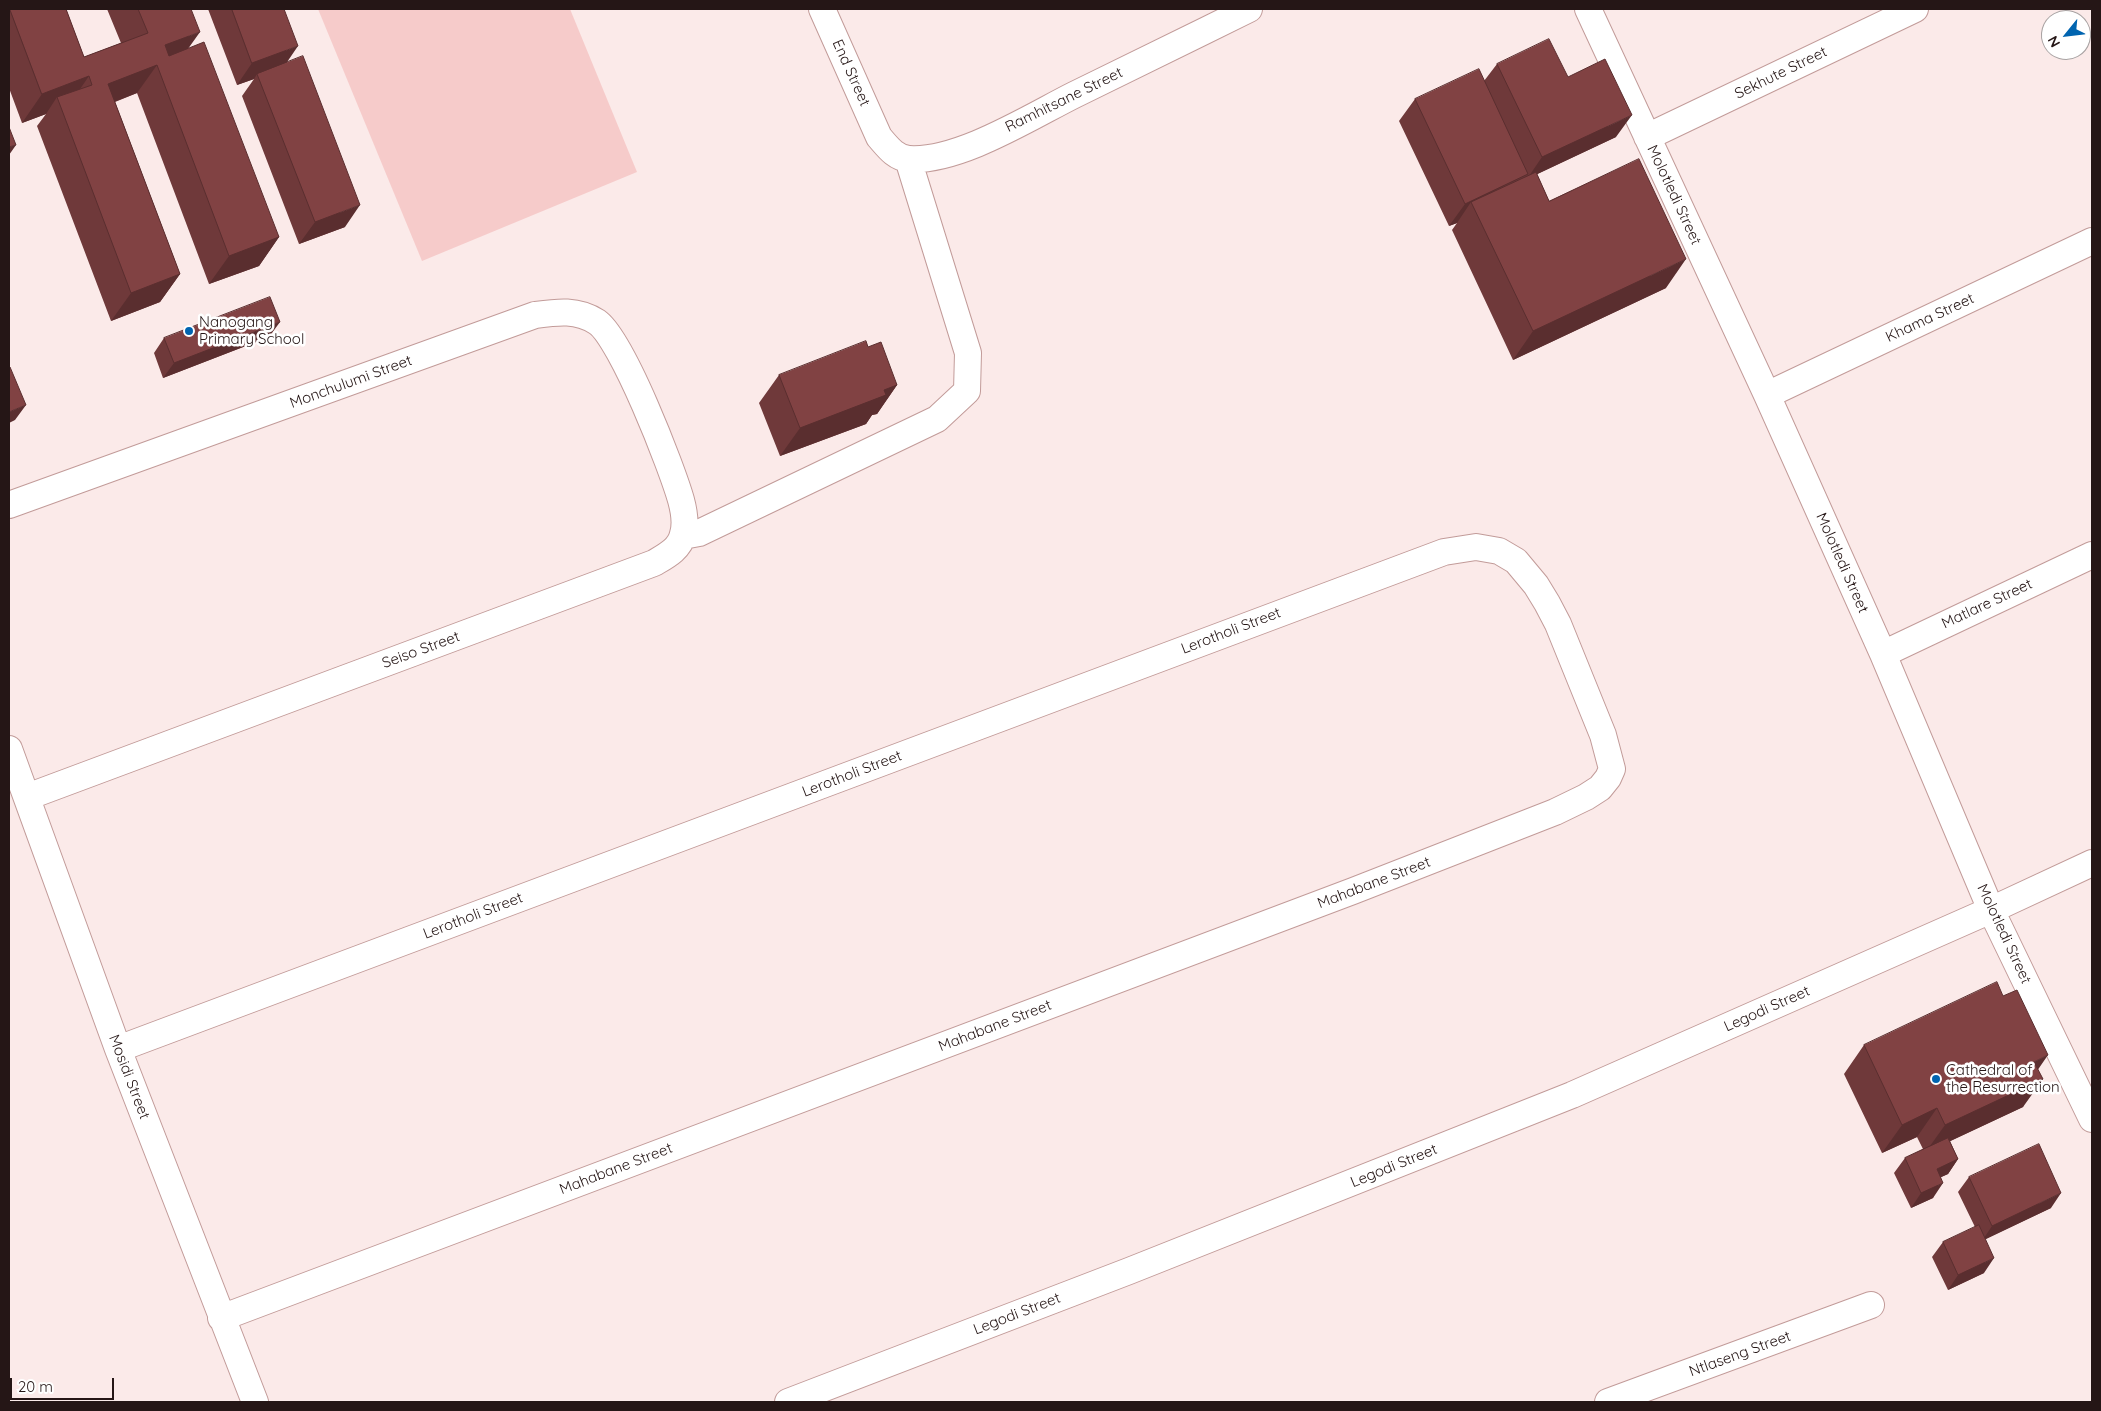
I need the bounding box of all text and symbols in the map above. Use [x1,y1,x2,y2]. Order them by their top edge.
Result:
north arrow [2041,10,2091,60]
text: N [2043,33,2064,51]
street label: End Street [828,37,874,109]
street label: Sekhute Street [1732,43,1830,103]
street label: Ramhitsane Street [1002,64,1126,136]
street label: Molotledi Street [1643,142,1705,248]
street label: Khama Street [1883,290,1977,346]
place label: Nanogang Primary School [199,313,304,348]
marker: Nanogang Primary School [183,325,195,337]
street label: Monchulumi Street [287,352,415,412]
street label: Molotledi Street [1812,510,1872,616]
street label: Matlare Street [1939,575,2035,633]
street label: Lerotholi Street [1179,604,1283,658]
street label: Seiso Street [380,628,462,672]
street label: Lerotholi Street [800,747,904,801]
street label: Mahabane Street [1315,853,1433,913]
street label: Molotledi Street [1973,881,2035,987]
street label: Lerotholi Street [421,889,525,943]
street label: Legodi Street [1721,982,1813,1036]
street label: Mahabane Street [936,996,1054,1056]
street label: Mosidi Street [105,1032,153,1122]
place label: Cathedral of the Resurrection [1946,1061,2060,1096]
marker: Cathedral of the Resurrection [1930,1073,1942,1085]
street label: Mahabane Street [557,1139,675,1199]
street label: Legodi Street [1348,1140,1440,1192]
street label: Legodi Street [971,1289,1063,1339]
street label: Ntlaseng Street [1687,1327,1793,1381]
scale bar [12,1368,116,1400]
text: 20 m [18,1377,53,1396]

